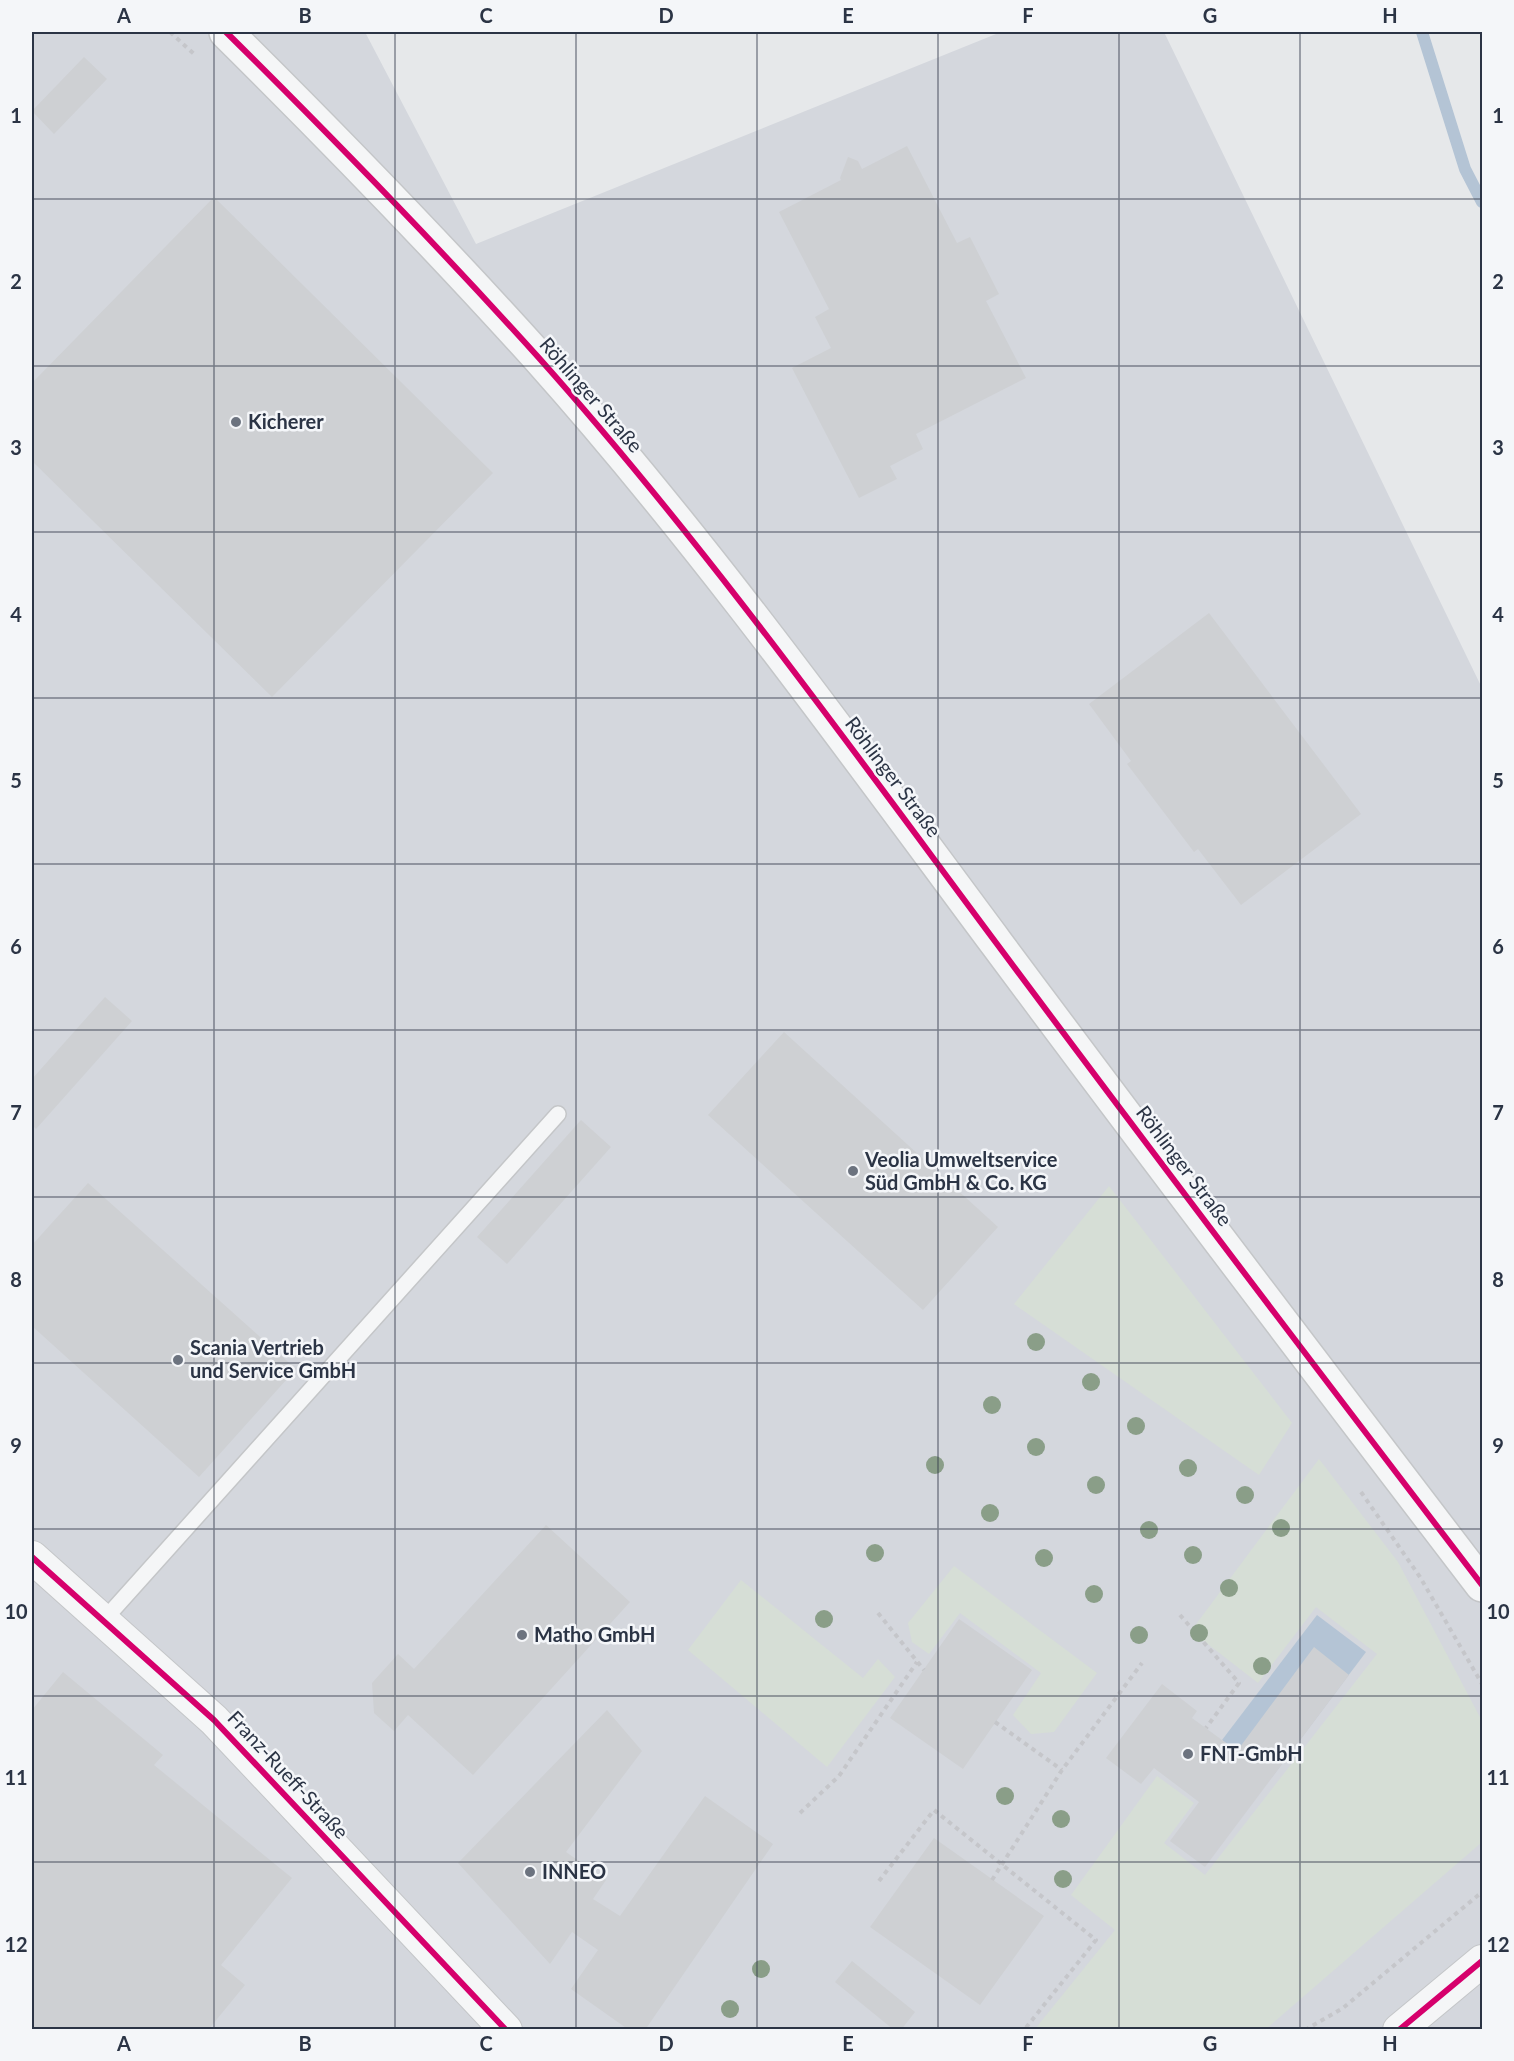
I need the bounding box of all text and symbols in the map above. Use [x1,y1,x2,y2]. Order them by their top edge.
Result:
text: A [116,3,131,27]
text: B [298,3,312,27]
text: C [479,3,493,27]
text: D [658,3,674,27]
text: E [842,3,854,27]
text: F [1022,3,1034,27]
text: G [1203,3,1217,27]
text: H [1382,3,1398,27]
text: 1 [10,103,22,127]
text: 1 [1492,103,1504,127]
text: 2 [10,269,22,293]
text: 2 [1492,269,1504,293]
street label: Röhlinger Straße [535,332,648,457]
place label: Kicherer [248,409,324,433]
marker: Kicherer [229,415,243,429]
text: 3 [10,435,22,459]
text: 3 [1492,435,1504,459]
text: 4 [10,602,22,626]
text: 4 [1492,602,1504,626]
street label: Röhlinger Straße [841,711,947,841]
text: 5 [10,768,22,792]
text: 5 [1492,768,1504,792]
text: 6 [10,934,22,958]
text: 6 [1492,934,1504,958]
text: 7 [10,1100,22,1124]
street label: Röhlinger Straße [1132,1100,1238,1230]
text: 7 [1492,1100,1504,1124]
place label: Veolia Umweltservice Süd GmbH & Co. KG [864,1147,1058,1194]
marker: Veolia Umweltservice Süd GmbH & Co. KG [846,1164,860,1178]
text: 8 [10,1267,22,1291]
text: 8 [1492,1267,1504,1291]
place label: Scania Vertrieb und Service GmbH [190,1335,356,1382]
marker: Scania Vertrieb und Service GmbH [171,1353,185,1367]
text: 9 [10,1433,22,1457]
text: 9 [1492,1433,1504,1457]
text: 10 [4,1599,28,1623]
text: 10 [1486,1599,1510,1623]
place label: Matho GmbH [534,1622,655,1646]
marker: Matho GmbH [515,1628,529,1642]
street label: Franz-Rueff-Straße [223,1705,354,1843]
place label: FNT-GmbH [1200,1741,1303,1765]
marker: FNT-GmbH [1181,1747,1195,1761]
text: 11 [4,1765,28,1789]
text: 11 [1486,1765,1510,1789]
place label: INNEO [542,1859,606,1883]
marker: INNEO [523,1865,537,1879]
text: 12 [4,1932,28,1956]
text: 12 [1486,1932,1510,1956]
text: A [116,2031,131,2055]
text: B [298,2031,312,2055]
text: C [479,2031,493,2055]
text: D [658,2031,674,2055]
text: E [842,2031,854,2055]
text: F [1022,2031,1034,2055]
text: G [1203,2031,1217,2055]
text: H [1382,2031,1398,2055]

